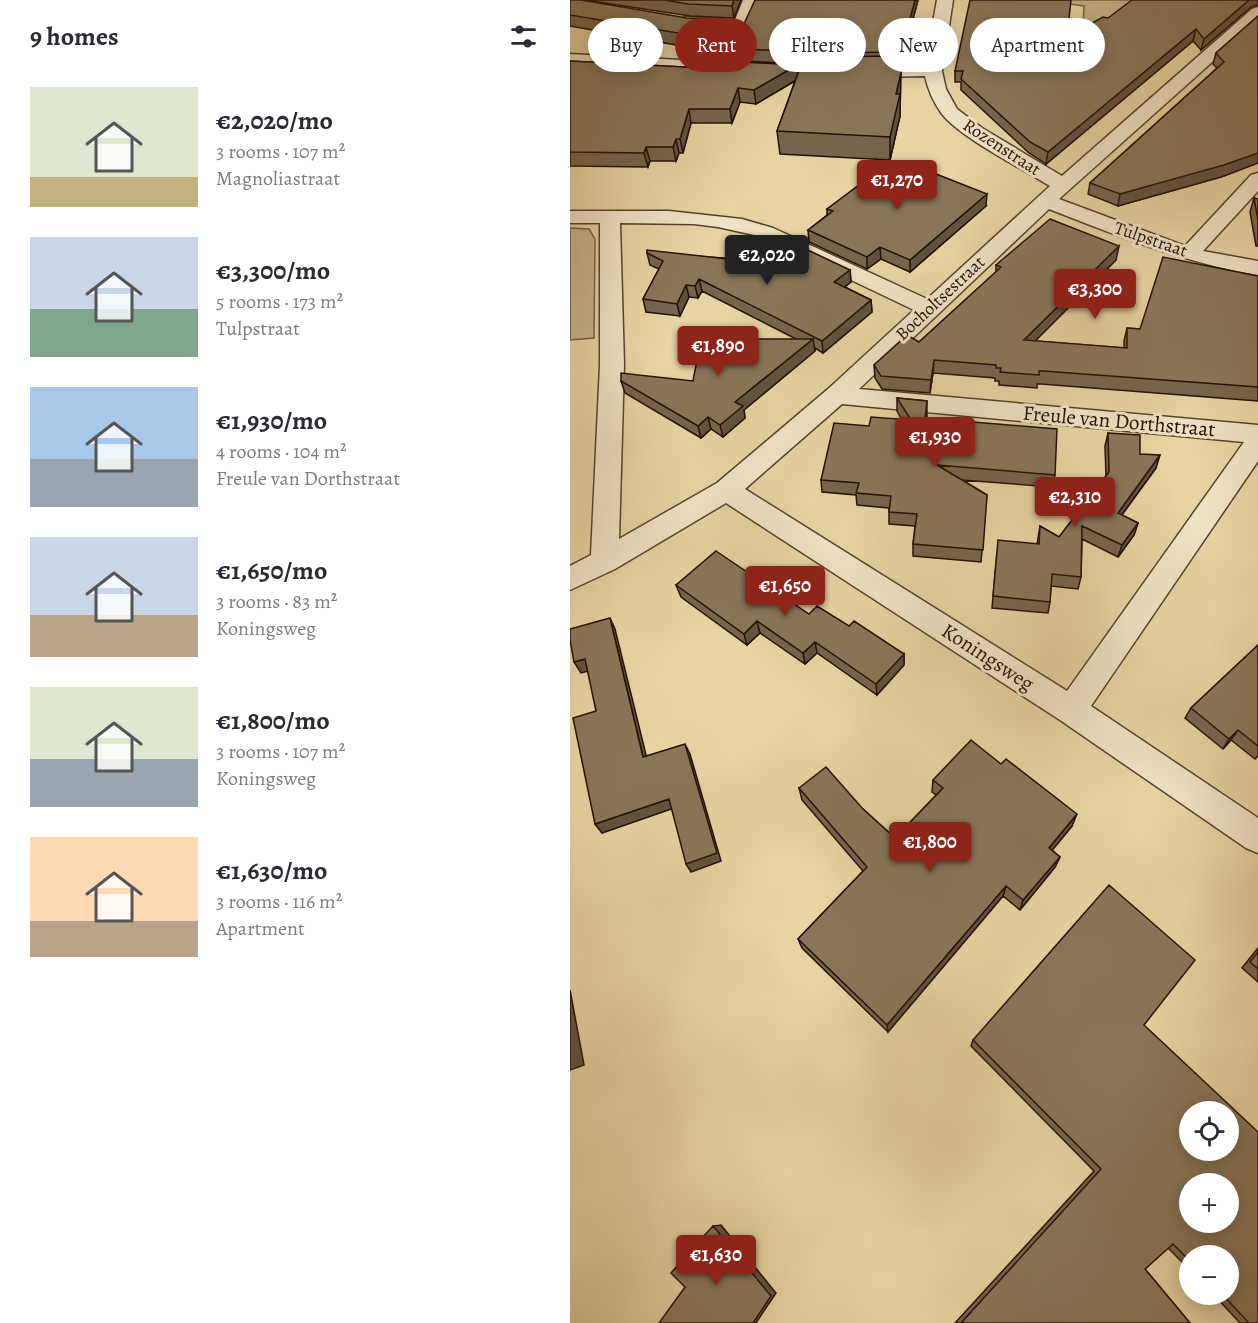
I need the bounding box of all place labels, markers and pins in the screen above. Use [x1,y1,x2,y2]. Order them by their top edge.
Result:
pin: €1,270 [848,160,946,211]
pin: €2,020 [718,235,816,286]
pin: €3,300 [1046,269,1144,320]
pin: €1,890 [669,326,767,377]
pin: €1,930 [886,417,984,468]
pin: €2,310 [1026,477,1124,528]
pin: €1,650 [736,566,834,617]
pin: €1,800 [881,822,979,873]
pin: €1,630 [667,1235,765,1286]

